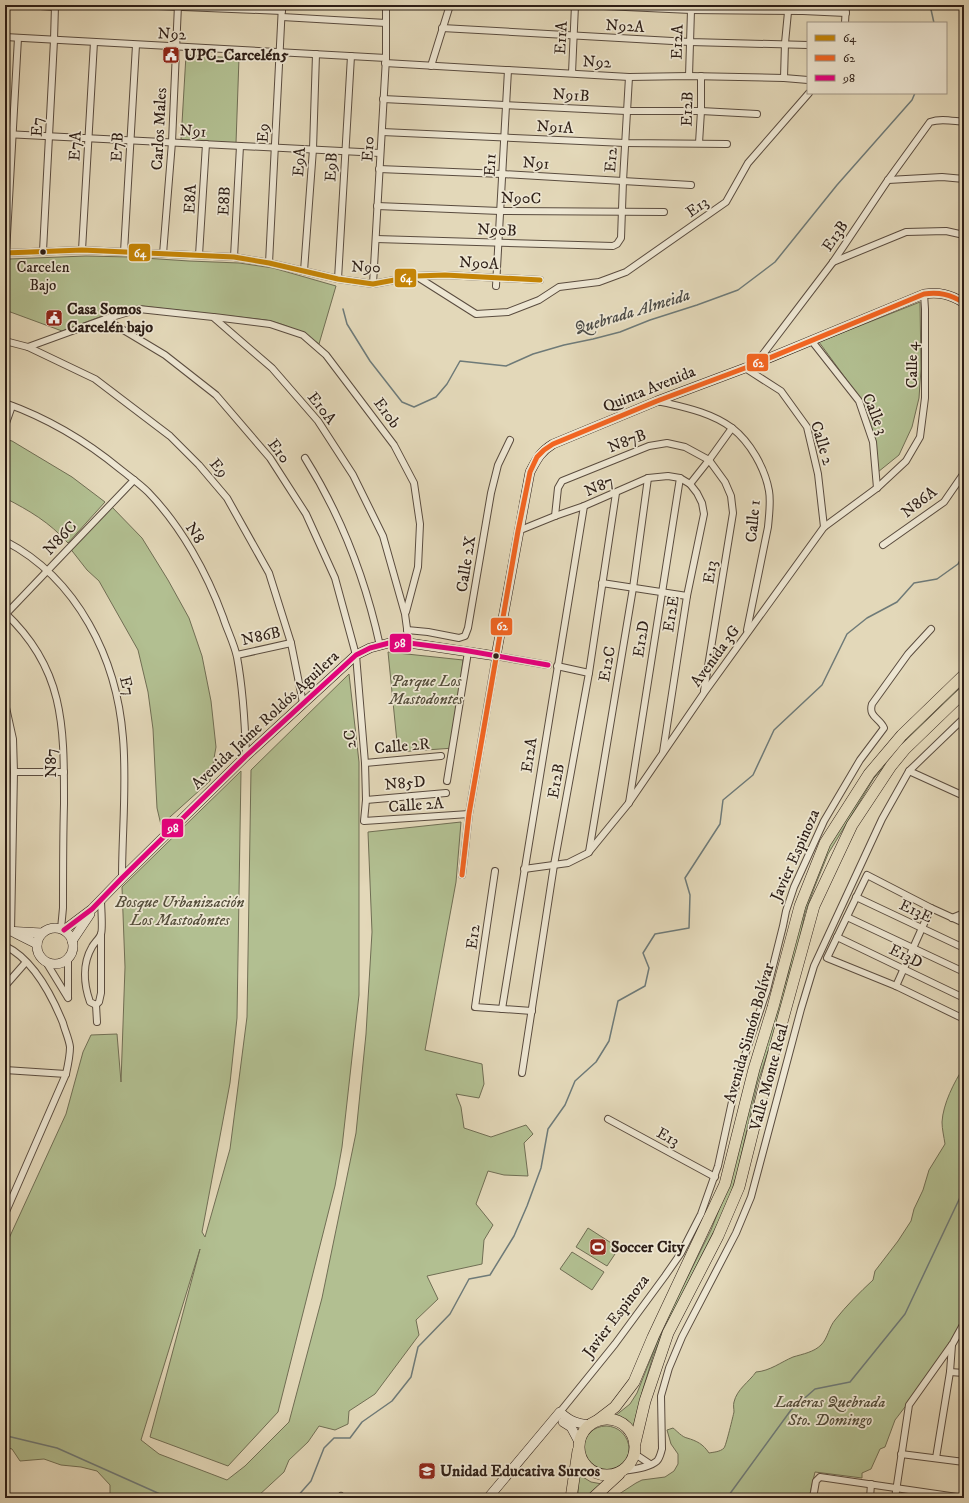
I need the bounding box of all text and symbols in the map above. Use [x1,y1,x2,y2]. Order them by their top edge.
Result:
street label: N92A [605,15,646,37]
street label: E11A [550,20,572,55]
legend [807,22,947,94]
street label: N92 [157,23,187,45]
street label: E12A [666,23,688,60]
text: 64 [843,31,857,46]
public building icon: UPC_Carcelén5 [161,45,181,65]
place label: UPC_Carcelén5 [184,45,288,65]
street label: N92 [582,51,612,73]
text: 62 [843,51,855,66]
text: 98 [842,71,855,86]
street label: N91B [552,84,590,106]
street label: Carlos Males [147,87,171,171]
street label: E12B [676,91,698,127]
street label: N91A [536,116,575,138]
street label: E7 [26,117,48,137]
street label: N91 [179,120,207,142]
street label: E9 [253,123,273,143]
street label: E7A [64,130,86,161]
street label: E7B [106,132,128,162]
street label: E10 [357,136,379,162]
street label: E9A [288,146,310,177]
street label: E12 [600,147,622,173]
street label: E9B [320,152,342,182]
street label: N91 [522,152,550,174]
street label: E11 [479,153,501,177]
street label: E8A [179,183,201,214]
street label: E8B [213,186,235,216]
street label: N90C [501,188,541,208]
street label: E13 [682,192,712,222]
street label: E13B [817,217,853,255]
street label: N90B [477,219,517,241]
line badge: 64 [128,243,151,262]
marker: Carcelen Bajo [38,247,48,257]
text: 64 [134,247,147,261]
street label: N90A [459,252,500,274]
street label: N90 [351,256,381,278]
place label: Carcelen Bajo [16,258,70,295]
line badge: 64 [394,268,417,288]
text: 64 [400,272,413,286]
water label: Quebrada Almeida [571,284,693,340]
place label: Casa Somos Carcelén bajo [67,299,153,337]
public building icon: Casa Somos Carcelén bajo [44,308,64,328]
street label: Calle 4 [902,341,922,388]
line badge: 62 [746,353,769,372]
text: 62 [752,357,764,371]
street label: Quinta Avenida [600,361,698,417]
street label: E10A [303,388,341,429]
street label: Calle 3 [858,390,892,438]
street label: E10b [369,394,405,432]
street label: Calle 2 [806,419,838,468]
street label: N87B [605,425,649,457]
street label: E10 [263,435,295,467]
street label: E9 [205,454,233,482]
street label: N87 [581,471,617,501]
street label: N86A [897,481,941,522]
street label: Calle 1 [741,499,765,543]
street label: N86C [39,517,81,559]
street label: N8 [181,519,209,547]
street label: Calle 2X [452,534,480,593]
street label: E13 [698,559,722,585]
street label: E12E [658,594,684,634]
line badge: 62 [490,617,513,636]
street label: E12D [628,619,654,659]
text: 62 [496,620,508,634]
street label: Avenida 3G [686,621,744,691]
street label: N86B [239,622,283,650]
line badge: 98 [389,633,412,653]
text: 98 [394,637,406,651]
street label: E12C [594,645,620,683]
street label: Avenida Jaime Roldós Aguilera [187,646,343,794]
unlabelled marker [491,651,501,661]
park label: Parque Los Mastodontes [388,671,464,709]
street label: E7 [115,674,139,698]
street label: 2C [339,729,361,749]
street label: Calle 2R [373,734,431,758]
street label: E12A [516,735,542,774]
street label: N87 [41,748,61,778]
street label: E12B [543,762,569,800]
street label: N85D [384,771,426,795]
street label: Calle 2A [388,793,445,817]
street label: Javier Espinoza [765,806,824,906]
line badge: 98 [161,818,184,838]
text: 98 [167,822,179,836]
park label: Bosque Urbanización Los Mastodontes [115,892,244,930]
street label: E13E [896,895,936,927]
street label: E12 [461,923,485,951]
street label: E13D [886,939,926,973]
street label: Avenida Simón Bolívar [719,961,779,1105]
street label: Valle Monte Real [745,1021,793,1134]
street label: E13 [653,1123,683,1151]
sports icon: Soccer City [588,1237,608,1257]
place label: Soccer City [611,1237,685,1257]
street label: Javier Espinoza [577,1270,654,1363]
park label: Laderas Quebrada Sto. Domingo [774,1392,885,1430]
school or university icon: Unidad Educativa Surcos [417,1461,437,1481]
place label: Unidad Educativa Surcos [440,1461,601,1481]

